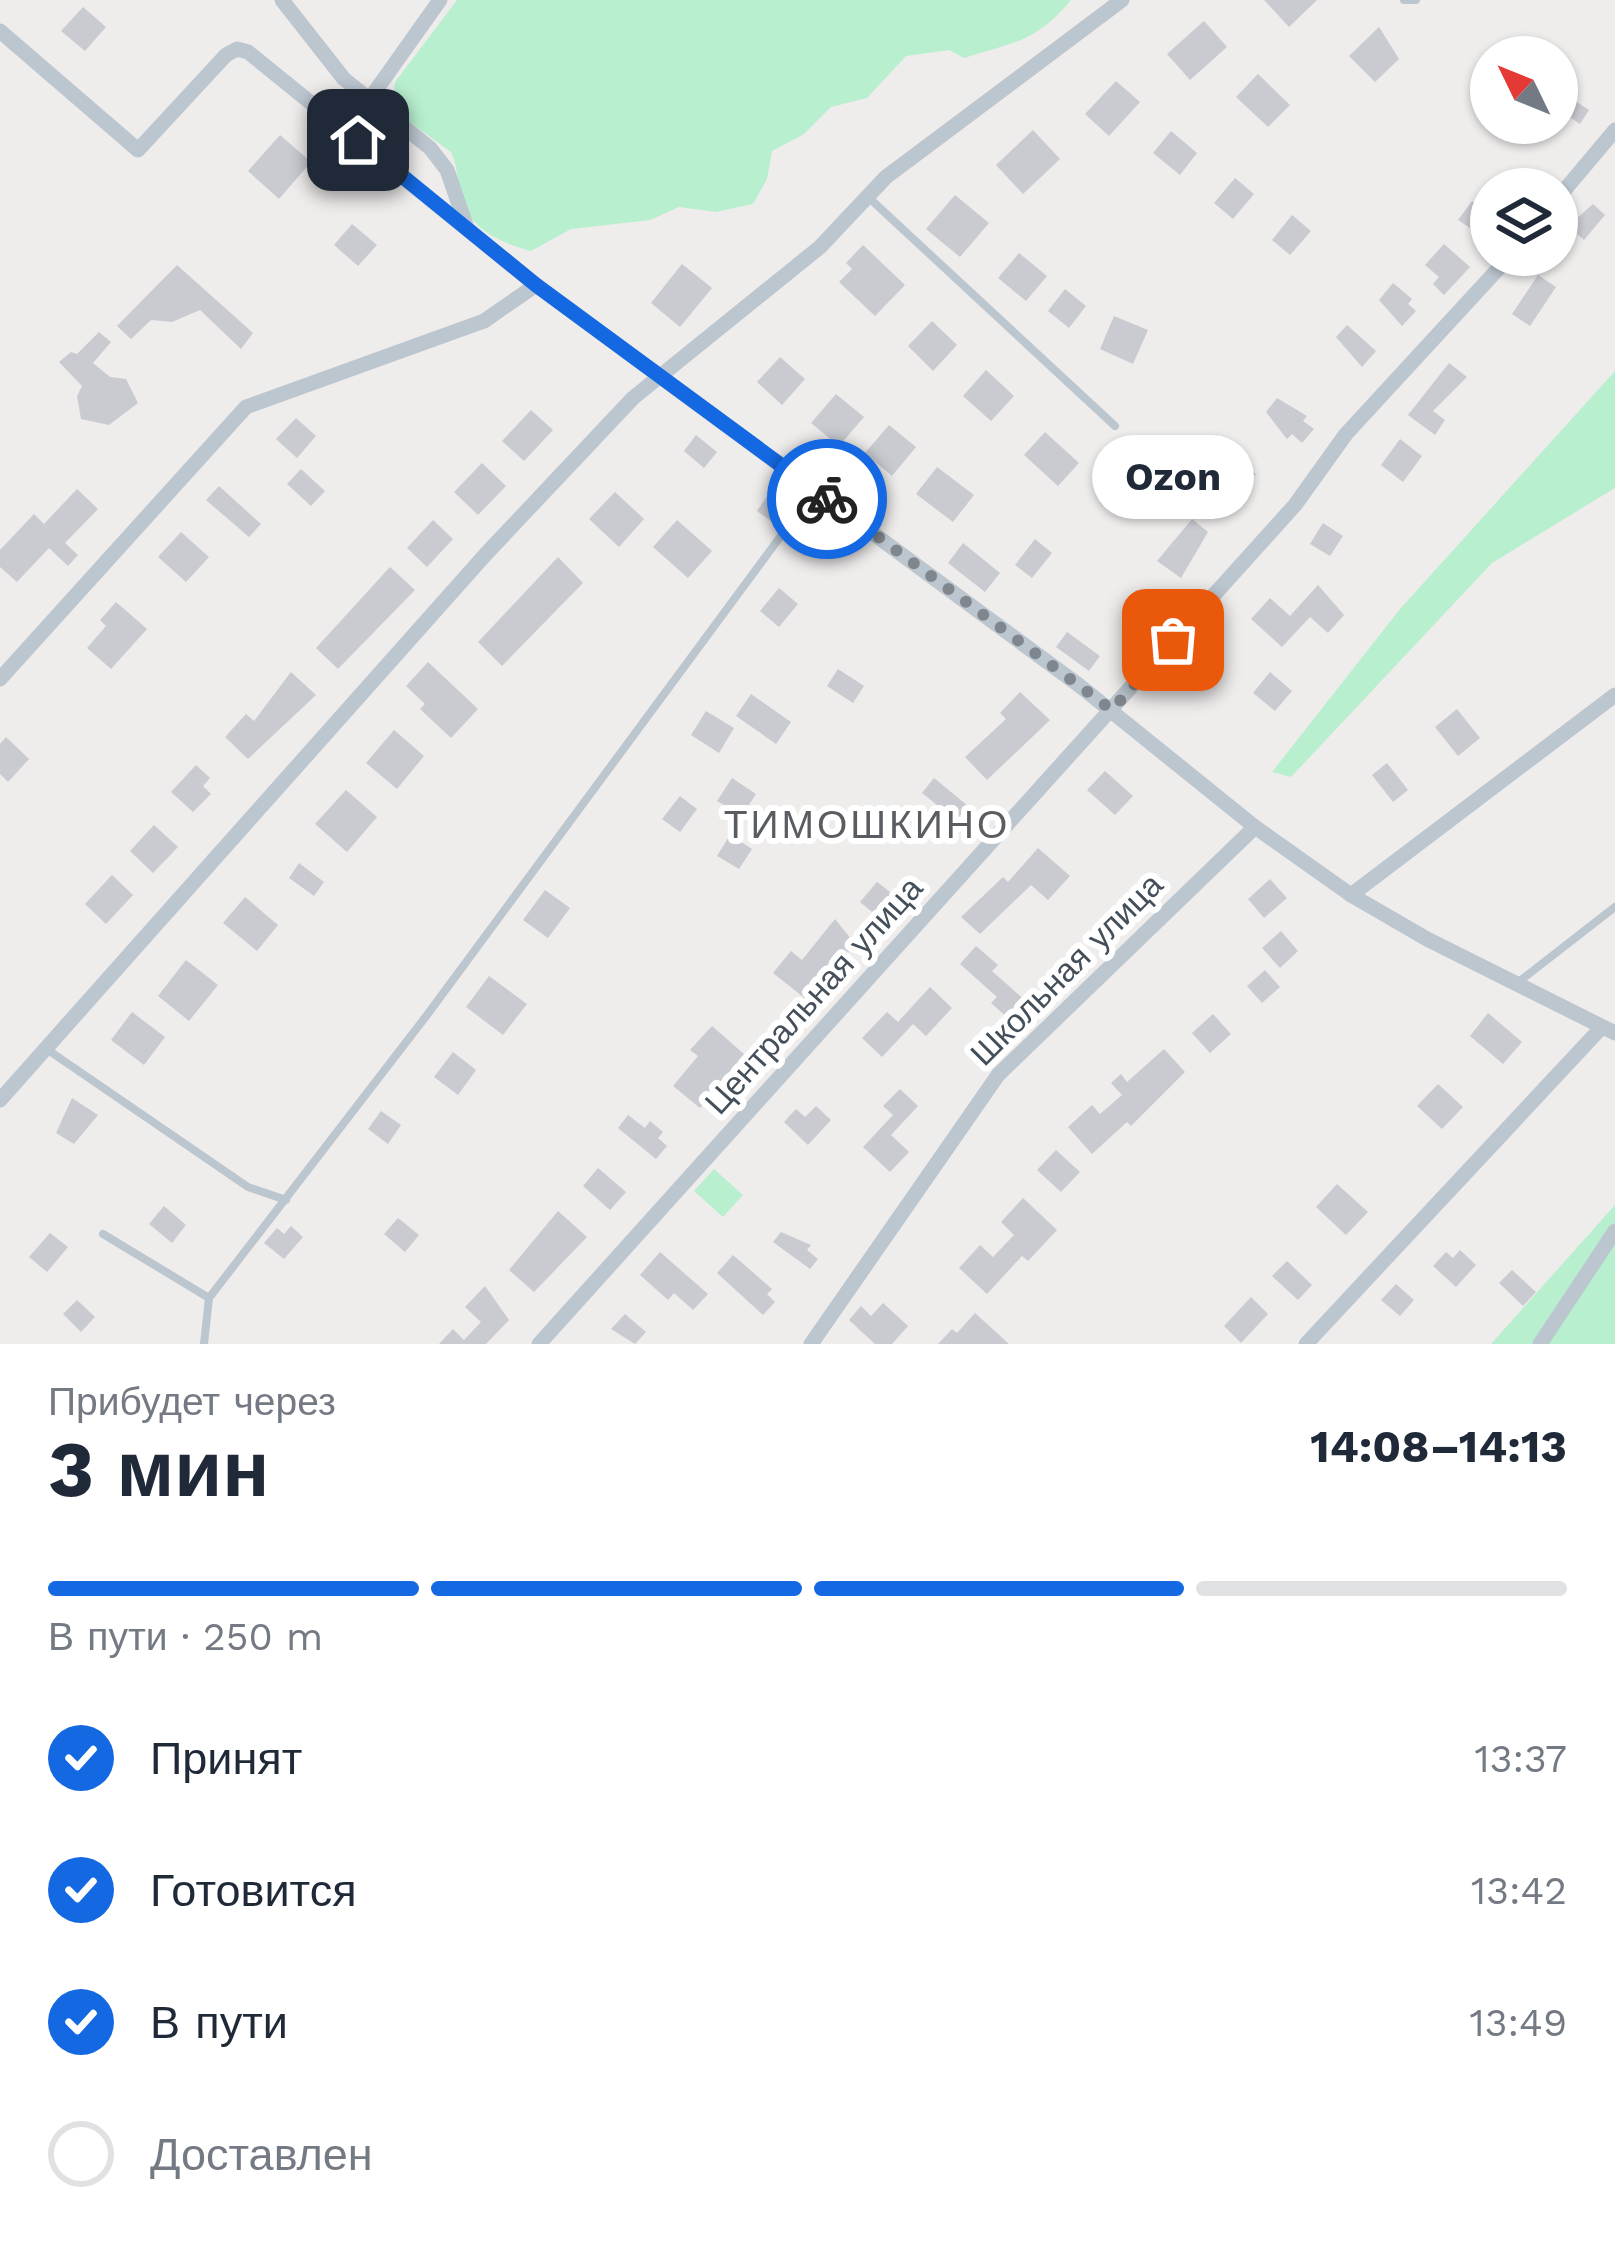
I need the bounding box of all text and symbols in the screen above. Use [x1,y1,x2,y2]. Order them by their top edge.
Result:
north arrow [1470,36,1578,144]
map controls [1470,36,1578,276]
pin [307,89,409,191]
icon: home [325,107,391,173]
button: layers [1470,168,1578,276]
callout: Ozon [1092,436,1254,520]
courier [767,439,887,559]
text: Ozon [1125,454,1221,499]
icon: bike [794,466,860,532]
pin [1122,589,1224,691]
icon: bag [1140,607,1206,673]
district label: ТИМОШКИНО [724,802,1010,847]
street label: Школьная улица [962,865,1171,1073]
street label: Центральная улица [697,868,931,1122]
text: Прибудет через [48,1379,336,1424]
text: 14:08–14:13 [1310,1420,1567,1473]
text: 3 мин [48,1423,269,1515]
text: В пути · 250 m [48,1614,323,1659]
icon: check [48,1725,114,1791]
text: Принят [150,1732,302,1785]
text: 13:37 [1474,1736,1567,1781]
icon: check [48,1857,114,1923]
text: Готовится [150,1864,357,1917]
text: 13:42 [1471,1868,1567,1913]
icon: check [48,1989,114,2055]
text: В пути [150,1996,288,2049]
text: 13:49 [1470,2000,1567,2045]
text: Доставлен [150,2128,373,2181]

